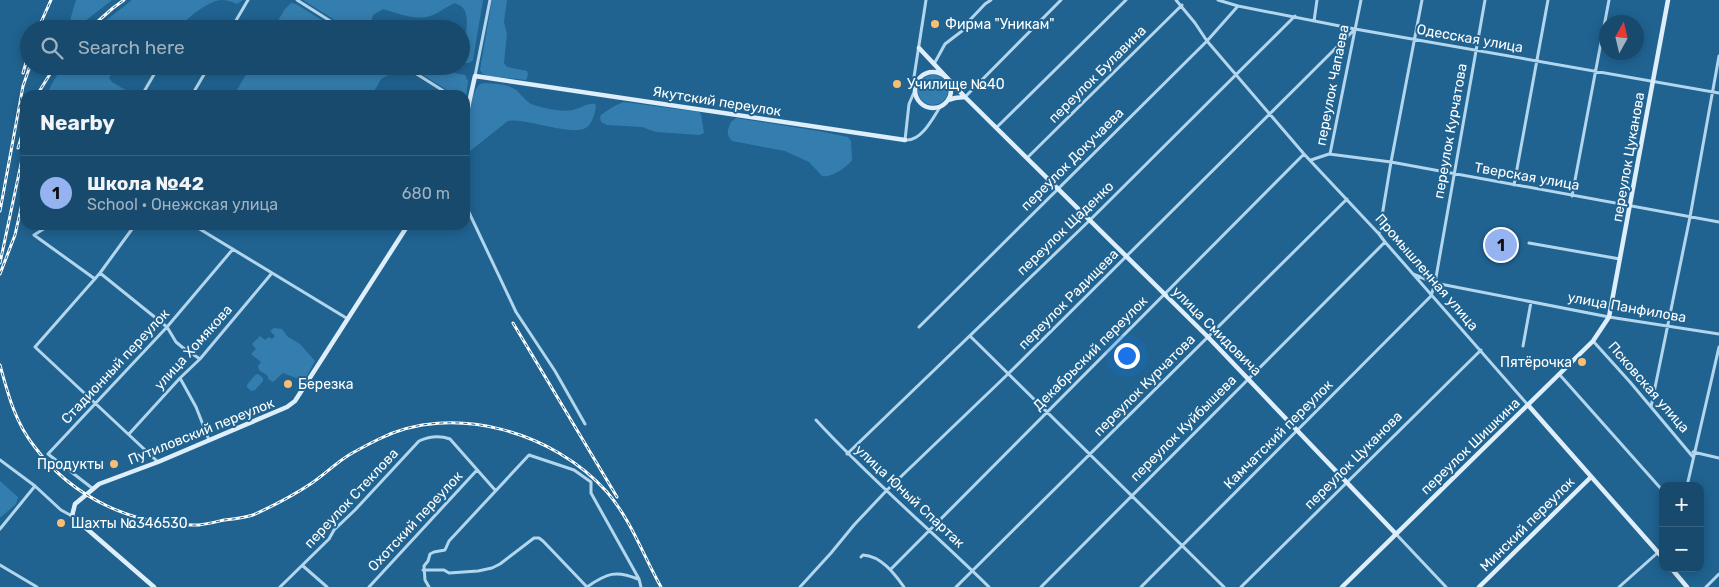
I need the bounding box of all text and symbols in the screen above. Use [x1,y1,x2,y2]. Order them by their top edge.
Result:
north arrow [1599,15,1644,60]
place label: Фирма "Уникам" [945,16,1054,33]
marker: Фирма "Уникам" [929,18,941,30]
search box [20,20,470,75]
street label: Одесская улица [1415,21,1524,56]
street label: переулок Булавина [1045,22,1150,127]
street label: переулок Чапаева [1312,23,1353,147]
icon: search [38,34,66,62]
text: Search here [78,36,185,59]
street label: переулок Курчатова [1430,62,1471,200]
place label: Училище №40 [907,76,1005,93]
marker: Училище №40 [891,78,903,90]
street label: Якутский переулок [651,83,783,120]
street label: переулок Цуканова [1609,91,1648,223]
street label: переулок Докучаева [1017,104,1127,214]
text: Nearby [40,110,115,135]
street label: Тверская улица [1473,159,1581,194]
text: Школа №42 [87,172,204,195]
street label: переулок Щаденко [1013,178,1117,279]
text: 1 [52,184,60,203]
text: 680 m [402,184,450,203]
text: School · Онежская улица [87,195,278,214]
street label: Промышленная улица [1371,211,1482,334]
pin: 1 [1485,226,1517,264]
street label: переулок Радищева [1015,246,1122,353]
street label: улица Смидовича [1168,283,1265,380]
street label: улица Панфилова [1566,289,1688,326]
street label: Декабрьский переулок [1029,292,1152,414]
street label: улица Хомякова [151,301,236,393]
street label: Стадионный переулок [58,305,173,427]
street label: переулок Курчатова [1090,331,1199,440]
street label: Псковская улица [1604,338,1693,436]
your location [1114,343,1140,369]
place label: Пятёрочка [1500,354,1572,371]
marker: Пятёрочка [1576,356,1588,368]
street label: переулок Куйбышева [1127,372,1240,485]
place label: Березка [298,376,353,393]
street label: Камчатский переулок [1220,376,1337,493]
marker: Березка [282,378,294,390]
street label: Путиловский переулок [126,394,277,469]
street label: переулок Шишкина [1417,395,1524,498]
street label: переулок Цуканова [1301,408,1406,513]
street label: улица Юный Спартак [851,441,968,552]
street label: переулок Стеклова [301,445,402,552]
place label: Продукты [37,456,104,473]
marker: Продукты [108,458,120,470]
street label: Охотский переулок [365,467,467,575]
street label: Минский переулок [1477,473,1579,575]
map controls [1659,482,1704,572]
button: + [1659,482,1704,527]
place label: Шахты №346530 [71,515,188,532]
marker: Шахты №346530 [55,517,67,529]
button: − [1659,527,1704,572]

